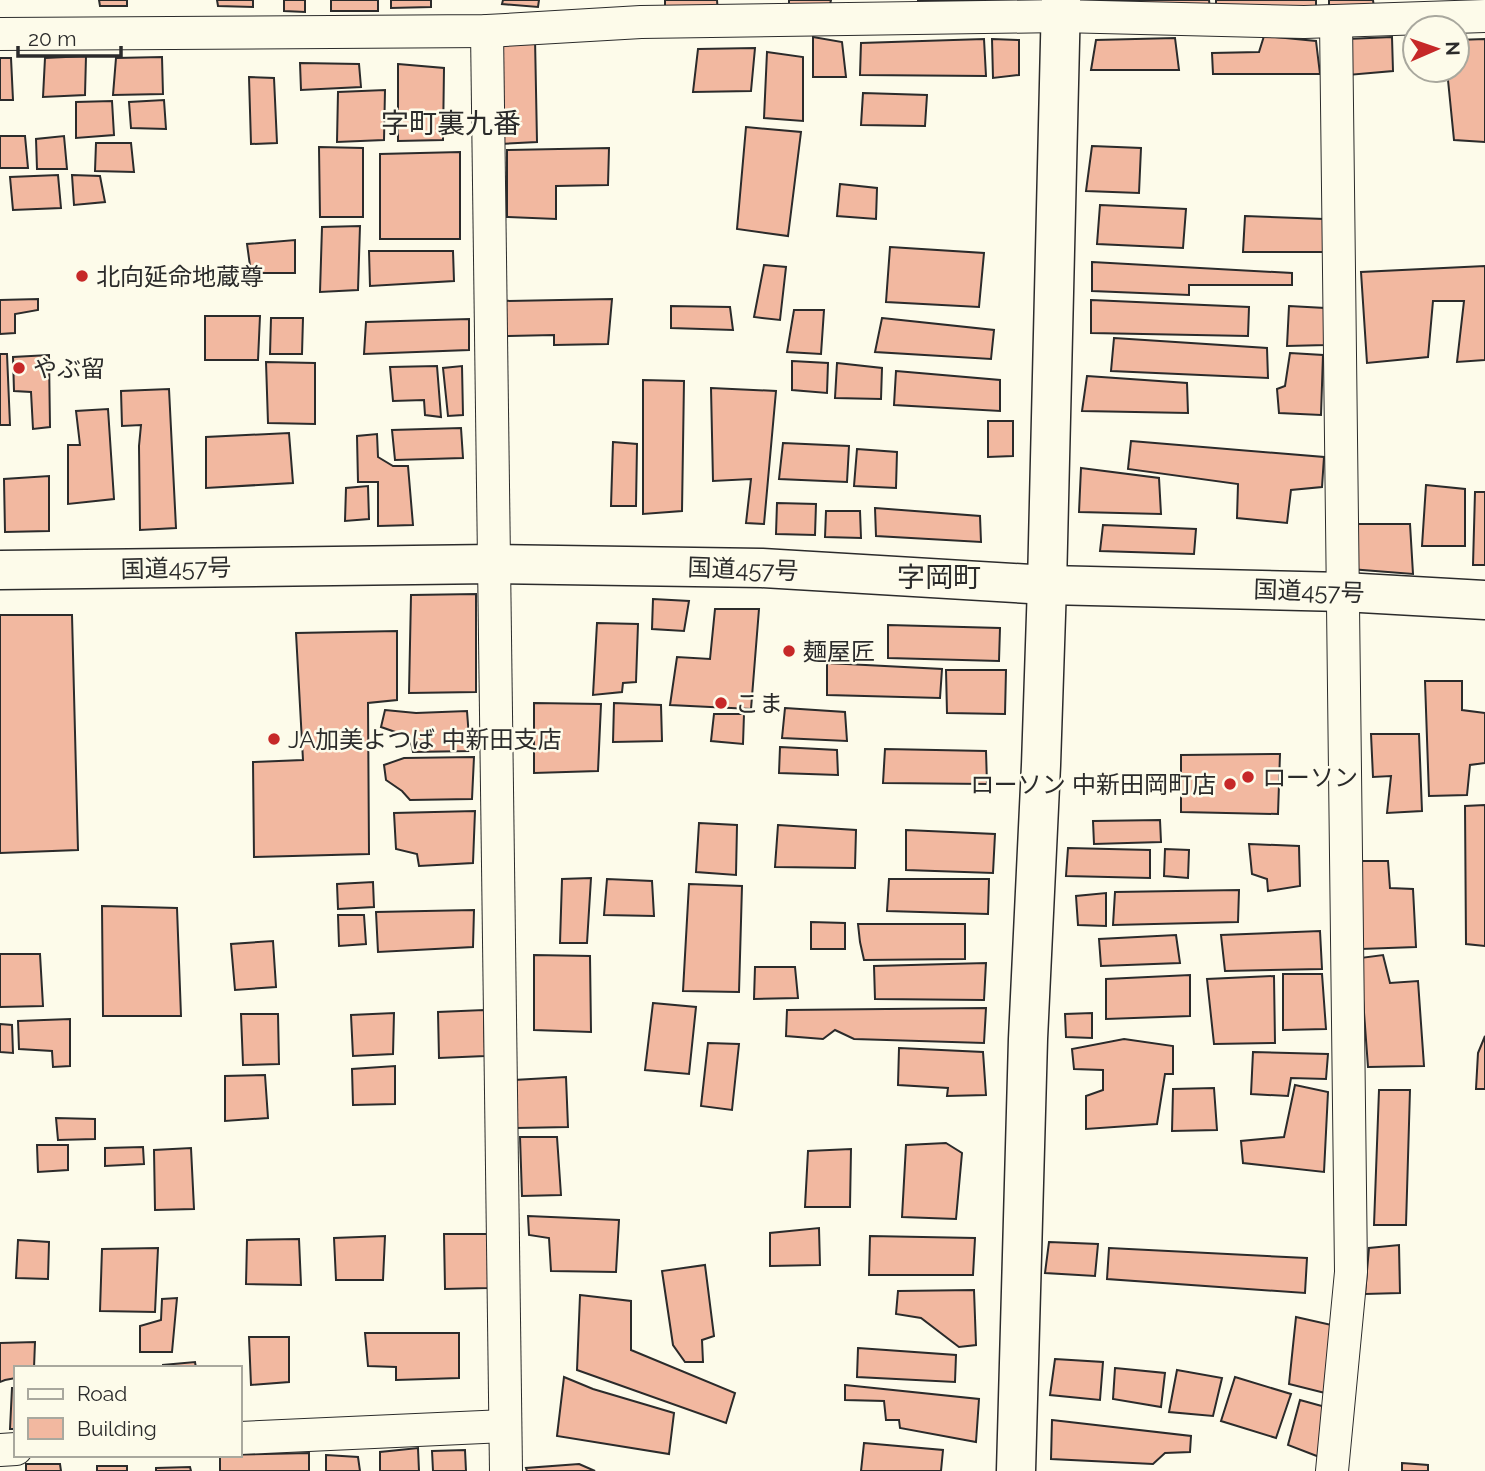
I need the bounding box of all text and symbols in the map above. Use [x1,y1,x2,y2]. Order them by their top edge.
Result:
scale bar [18,14,121,58]
north arrow [1401,14,1471,84]
text: 20 m [28,26,76,51]
text: N [1442,41,1464,56]
district label: 字町裏九番 [381,107,521,140]
place label: 北向延命地蔵尊 [96,262,264,291]
marker: 北向延命地蔵尊 [74,268,90,284]
place label: やぶ留 [33,354,105,383]
marker: やぶ留 [11,360,27,376]
street label: 国道457号 [120,553,232,583]
street label: 国道457号 [687,553,799,585]
district label: 字岡町 [897,561,981,594]
street label: 国道457号 [1253,575,1365,607]
place label: 麺屋匠 [803,637,875,666]
marker: 麺屋匠 [781,643,797,659]
place label: こま [735,689,783,718]
marker: こま [713,695,729,711]
place label: JA加美よつば 中新田支店 [288,725,562,754]
marker: JA加美よつば 中新田支店 [266,731,282,747]
place label: ローソン [1262,763,1358,792]
marker: ローソン [1240,769,1256,785]
place label: ローソン 中新田岡町店 [970,770,1216,799]
marker: ローソン 中新田岡町店 [1222,776,1238,792]
legend [14,1366,242,1457]
text: Road [77,1381,127,1406]
text: Building [77,1416,157,1441]

